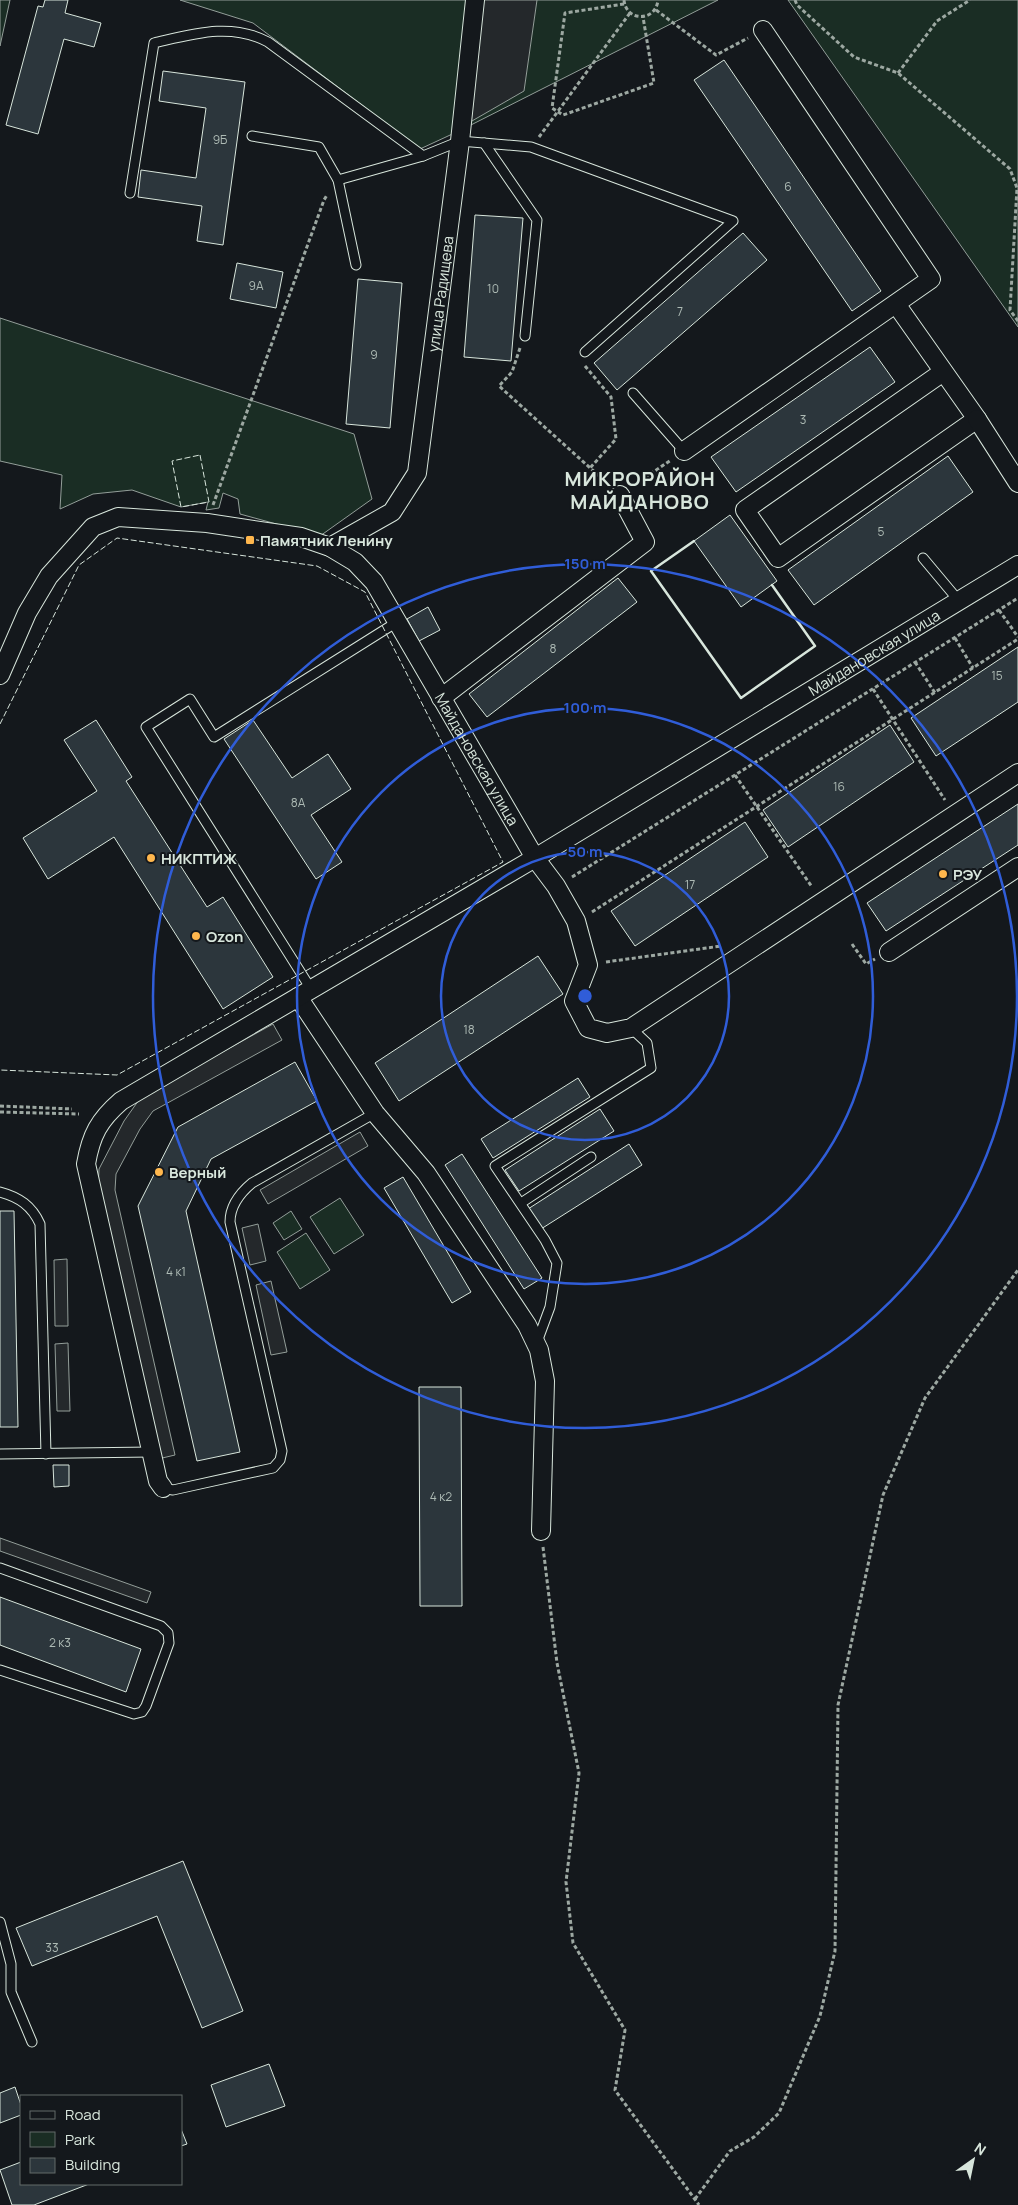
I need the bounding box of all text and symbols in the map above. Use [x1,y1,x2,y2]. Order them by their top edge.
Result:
house number: 9Б [213,131,227,148]
house number: 6 [784,178,792,195]
street label: улица Радищева [422,235,458,353]
house number: 9А [248,277,264,294]
house number: 10 [487,280,499,297]
house number: 7 [677,303,683,320]
house number: 9 [370,346,378,363]
house number: 3 [800,411,806,428]
district label: МИКРОРАЙОН МАЙДАНОВО [564,465,716,515]
house number: 5 [878,523,885,540]
place label: Памятник Ленину [260,530,393,551]
marker: Памятник Ленину [244,534,256,546]
text: 150 m [564,553,606,574]
street label: Майдановская улица [804,604,944,700]
house number: 8 [550,640,557,657]
house number: 15 [991,667,1003,684]
street label: Майдановская улица [430,689,524,829]
text: 100 m [564,697,606,718]
house number: 16 [833,778,845,795]
house number: 8А [291,794,306,811]
text: 50 m [567,841,603,862]
place label: НИКПТИЖ [161,848,237,869]
marker: НИКПТИЖ [145,852,157,864]
place label: РЭУ [953,864,983,885]
marker: РЭУ [937,868,949,880]
house number: 17 [685,876,695,893]
place label: Ozon [206,926,243,947]
marker: Ozon [190,930,202,942]
centre of rings [576,987,594,1005]
house number: 18 [463,1021,475,1038]
place label: Верный [169,1162,226,1183]
marker: Верный [153,1166,165,1178]
house number: 4 к1 [166,1263,186,1280]
house number: 4 к2 [430,1488,452,1505]
house number: 2 к3 [49,1634,71,1651]
house number: 33 [45,1939,59,1956]
legend [20,2095,182,2185]
text: Road [65,2104,101,2125]
text: Park [65,2129,95,2150]
north arrow [948,2135,998,2185]
text: N [971,2138,990,2159]
text: Building [65,2154,120,2175]

